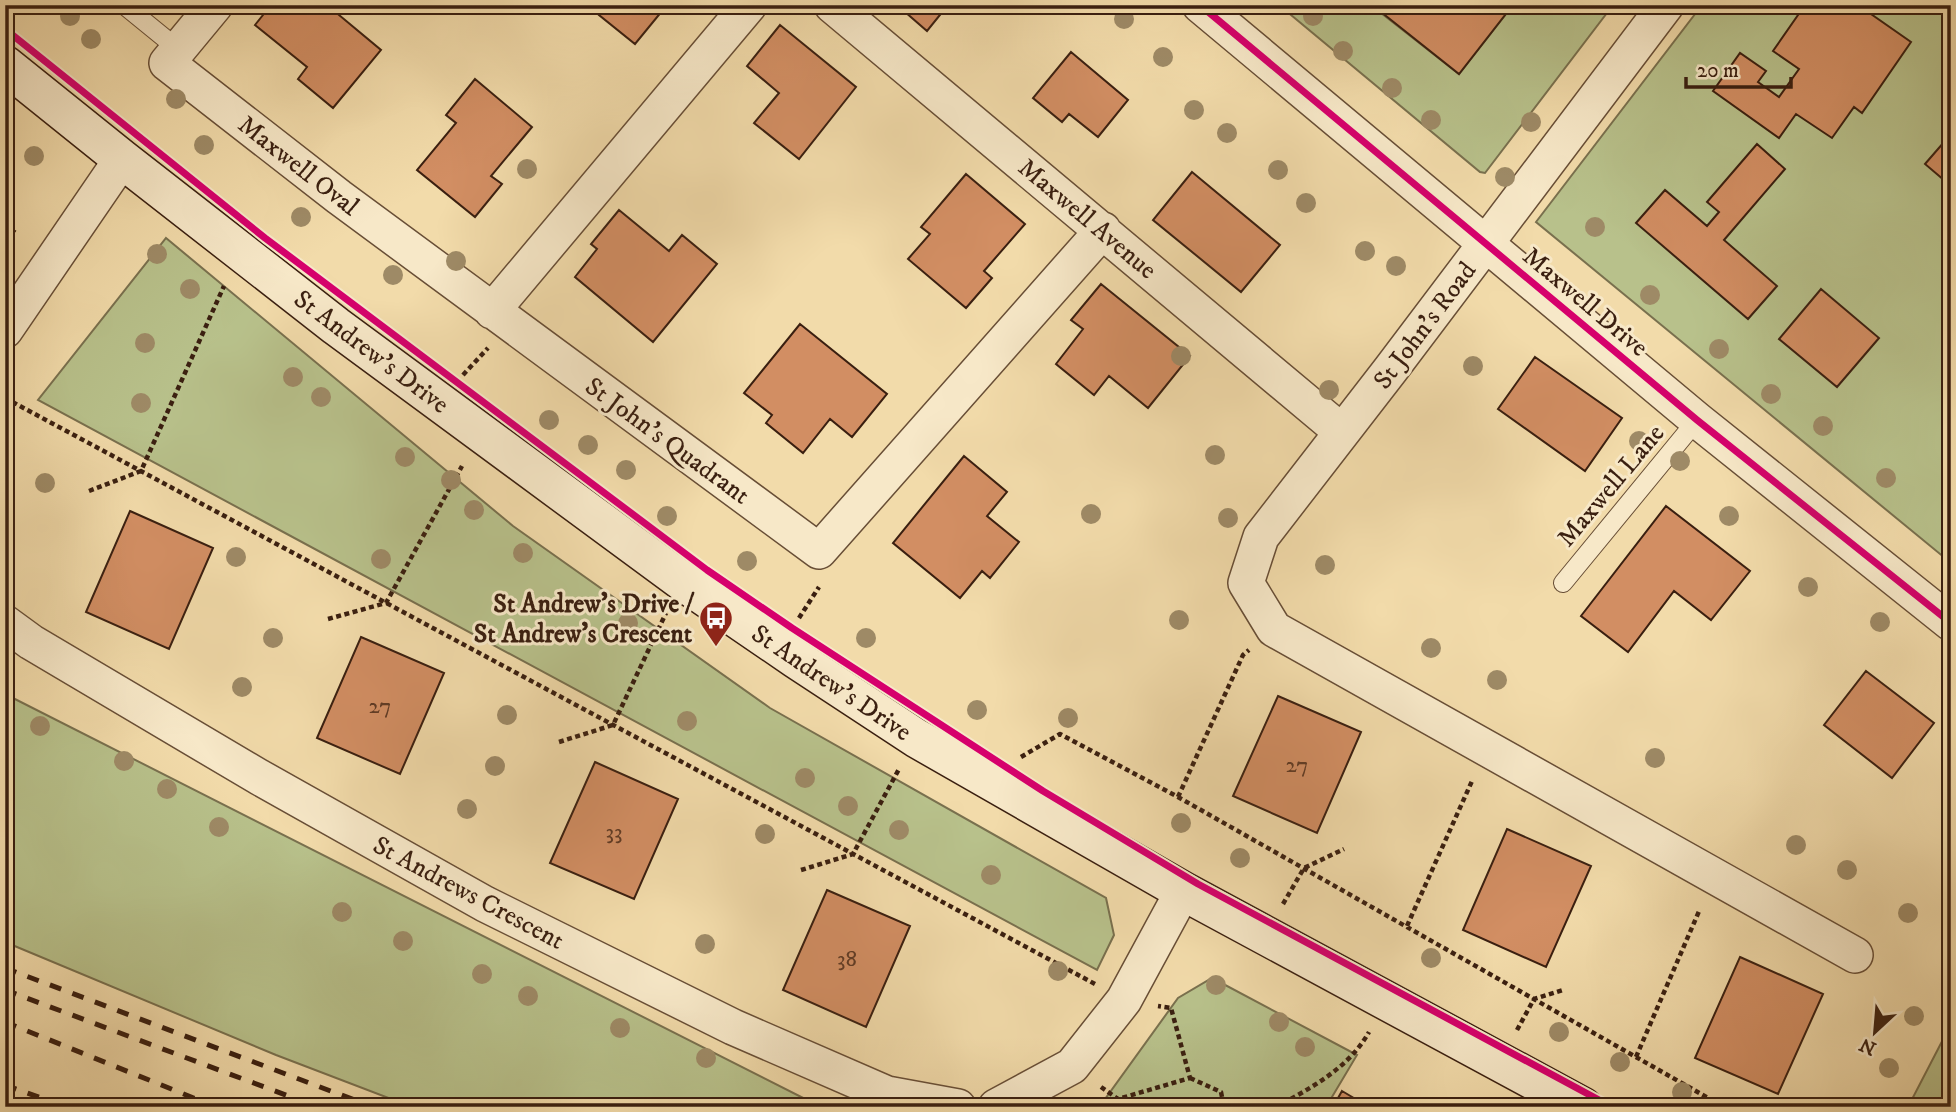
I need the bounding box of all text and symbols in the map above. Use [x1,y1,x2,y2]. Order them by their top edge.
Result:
scale bar [1686,46,1792,90]
text: 20 m [1697,58,1739,84]
street label: Maxwell Oval [231,109,365,224]
street label: Maxwell Avenue [1011,152,1163,287]
street label: Maxwell Drive [1515,240,1655,364]
street label: St John's Road [1366,256,1484,396]
street label: St Andrew's Drive [287,283,455,421]
street label: St John's Quadrant [578,370,756,512]
street label: Maxwell Lane [1550,418,1672,554]
place label: St Andrew's Drive / St Andrew's Crescent [474,588,695,651]
bus stop icon: St Andrew's Drive / St Andrew's Crescent [697,599,735,648]
street label: St Andrew's Drive [745,618,918,749]
house number: 27 [369,692,391,721]
house number: 27 [1286,751,1308,780]
house number: 33 [605,818,623,847]
street label: St Andrews Crescent [367,829,570,958]
house number: 38 [837,945,857,974]
north arrow [1840,996,1910,1066]
text: N [1856,1032,1880,1060]

